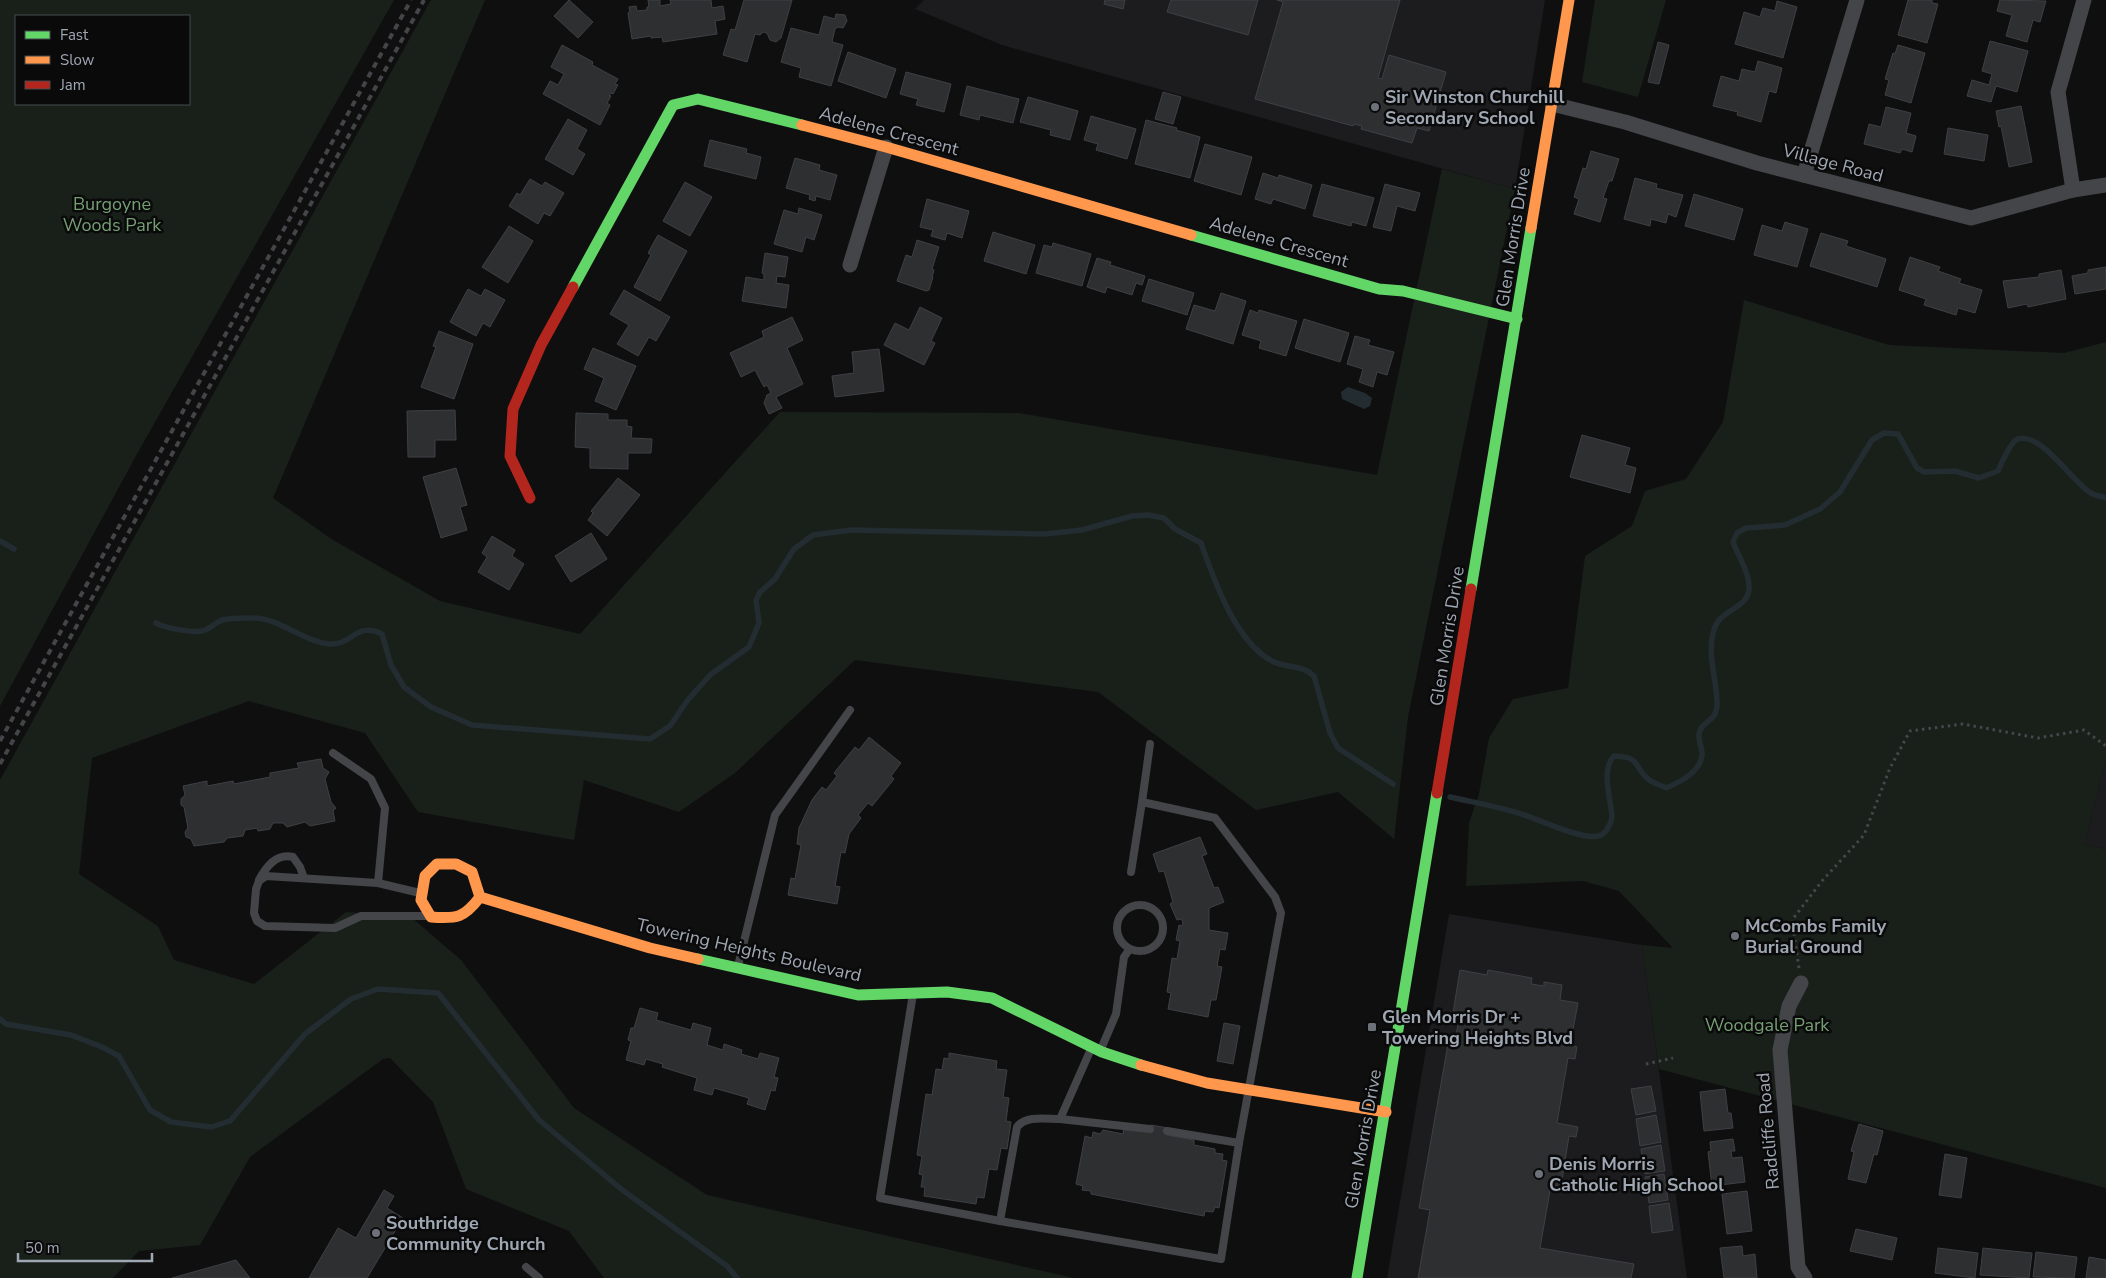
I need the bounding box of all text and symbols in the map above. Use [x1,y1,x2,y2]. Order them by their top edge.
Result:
legend [15,15,190,105]
text: Fast [60,25,89,45]
text: Slow [60,50,95,70]
text: Jam [59,75,86,95]
place label: Sir Winston Churchill Secondary School [1385,85,1565,130]
street label: Adelene Crescent [817,101,962,161]
marker: Sir Winston Churchill Secondary School [1369,101,1381,113]
street label: Village Road [1779,138,1886,188]
street label: Glen Morris Drive [1490,165,1536,309]
park label: Burgoyne Woods Park [63,192,162,237]
street label: Adelene Crescent [1207,211,1352,273]
street label: Glen Morris Drive [1424,564,1470,708]
street label: Towering Heights Boulevard [634,912,864,988]
place label: McCombs Family Burial Ground [1745,914,1887,959]
marker: McCombs Family Burial Ground [1729,930,1741,942]
place label: Glen Morris Dr + Towering Heights Blvd [1382,1005,1573,1050]
park label: Woodgale Park [1705,1013,1830,1037]
marker: Glen Morris Dr + Towering Heights Blvd [1366,1021,1378,1033]
street label: Glen Morris Drive [1339,1067,1387,1211]
street label: Radcliffe Road [1751,1071,1785,1191]
place label: Denis Morris Catholic High School [1549,1152,1724,1197]
marker: Denis Morris Catholic High School [1533,1168,1545,1180]
place label: Southridge Community Church [386,1211,546,1256]
marker: Southridge Community Church [370,1227,382,1239]
scale bar [18,1230,151,1262]
text: 50 m [25,1238,60,1258]

